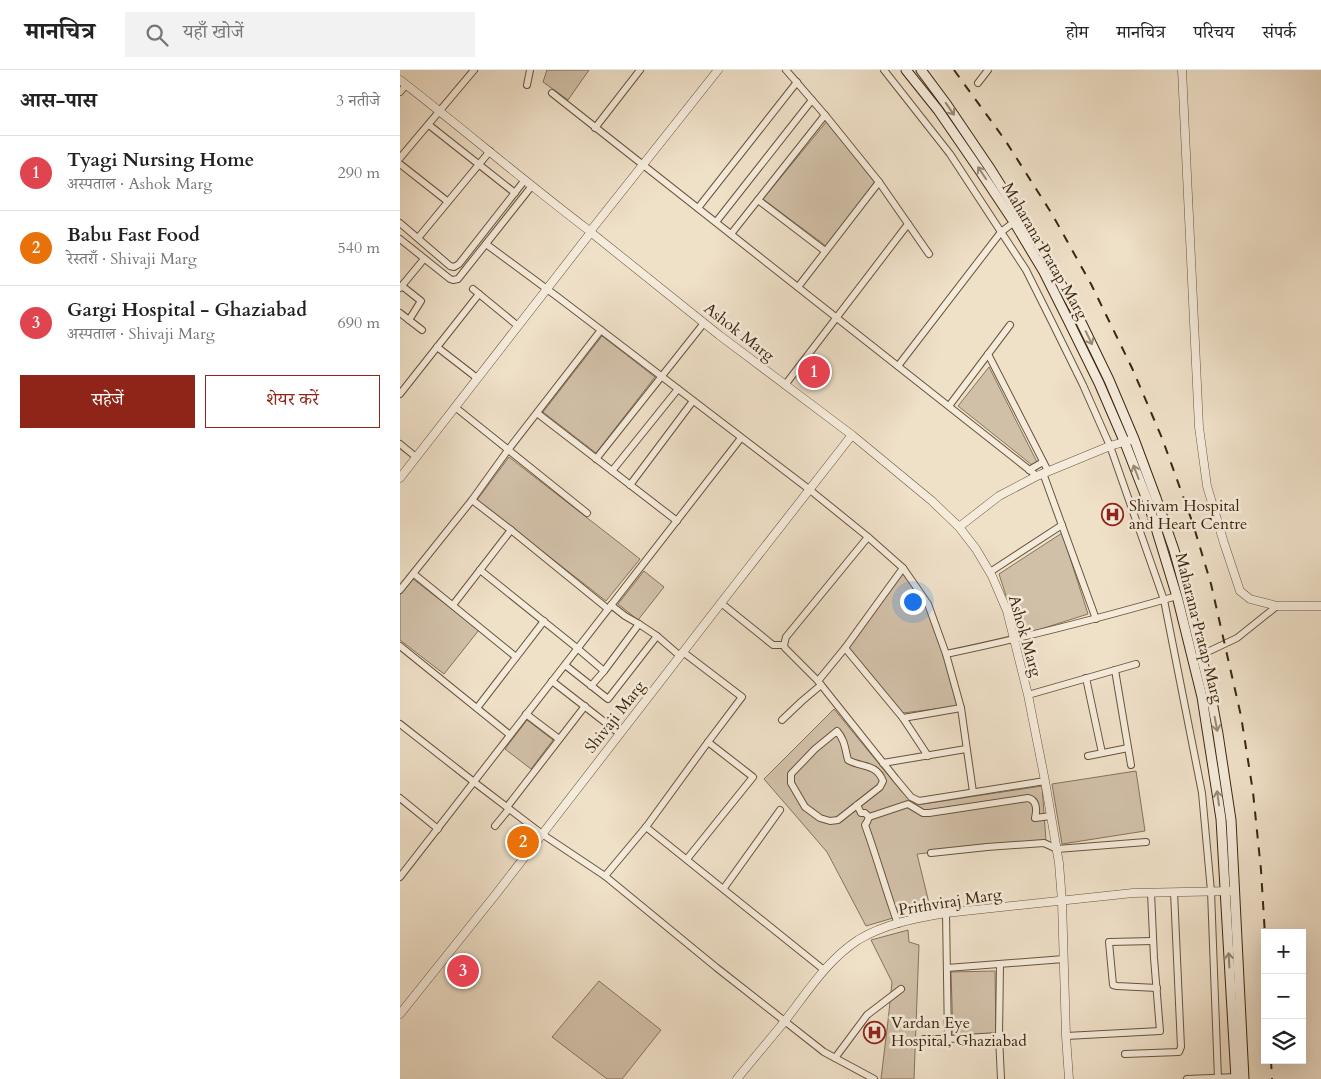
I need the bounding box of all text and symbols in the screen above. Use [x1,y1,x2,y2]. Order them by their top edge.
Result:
search box [125,12,475,57]
text: मानचित्र [25,15,95,48]
text: यहाँ खोजें [183,19,244,45]
text: होम [1066,20,1089,45]
text: मानचित्र [1117,20,1165,45]
text: परिचय [1193,20,1234,45]
text: संपर्क [1262,20,1296,45]
icon: search [143,21,171,49]
text: आस-पास [20,86,97,115]
text: 3 नतीजे [336,90,380,112]
one-way arrow [945,102,955,116]
text: Tyagi Nursing Home [67,147,254,173]
text: 1 [32,162,40,184]
text: 290 m [338,162,380,184]
one-way arrow [977,166,987,180]
text: अस्पताल · Ashok Marg [67,173,212,195]
street label: Maharana Pratap Marg [997,179,1093,323]
text: Babu Fast Food [67,222,200,248]
text: 2 [32,237,40,259]
text: 540 m [338,237,380,259]
text: रेस्तराँ · Shivaji Marg [67,248,197,270]
text: Gargi Hospital - Ghaziabad [67,297,307,323]
street label: Ashok Marg [699,298,779,366]
text: 3 [32,312,40,334]
text: 690 m [338,312,380,334]
text: अस्पताल · Shivaji Marg [67,323,215,345]
one-way arrow [1084,330,1094,345]
pin: 1 [798,353,830,391]
button: सहेजें [20,375,195,428]
button: शेयर करें [205,375,380,428]
one-way arrow [1131,465,1140,480]
place label: Shivam Hospital and Heart Centre [1129,495,1247,535]
hospital icon: Shivam Hospital and Heart Centre [1101,503,1125,527]
street label: Maharana Pratap Marg [1170,550,1228,706]
your location [900,589,926,615]
street label: Ashok Marg [1003,593,1047,679]
street label: Shivaji Marg [580,676,650,758]
one-way arrow [1212,715,1221,731]
one-way arrow [1213,791,1223,807]
pin: 2 [507,823,539,861]
street label: Prithviraj Marg [897,883,1003,921]
map controls [1261,929,1306,1064]
button: + [1261,929,1306,974]
pin: 3 [447,952,479,990]
one-way arrow [1225,953,1234,969]
button: − [1261,974,1306,1019]
place label: Vardan Eye Hospital, Ghaziabad [891,1012,1027,1052]
button: layers [1261,1019,1306,1064]
hospital icon: Vardan Eye Hospital, Ghaziabad [863,1020,887,1044]

